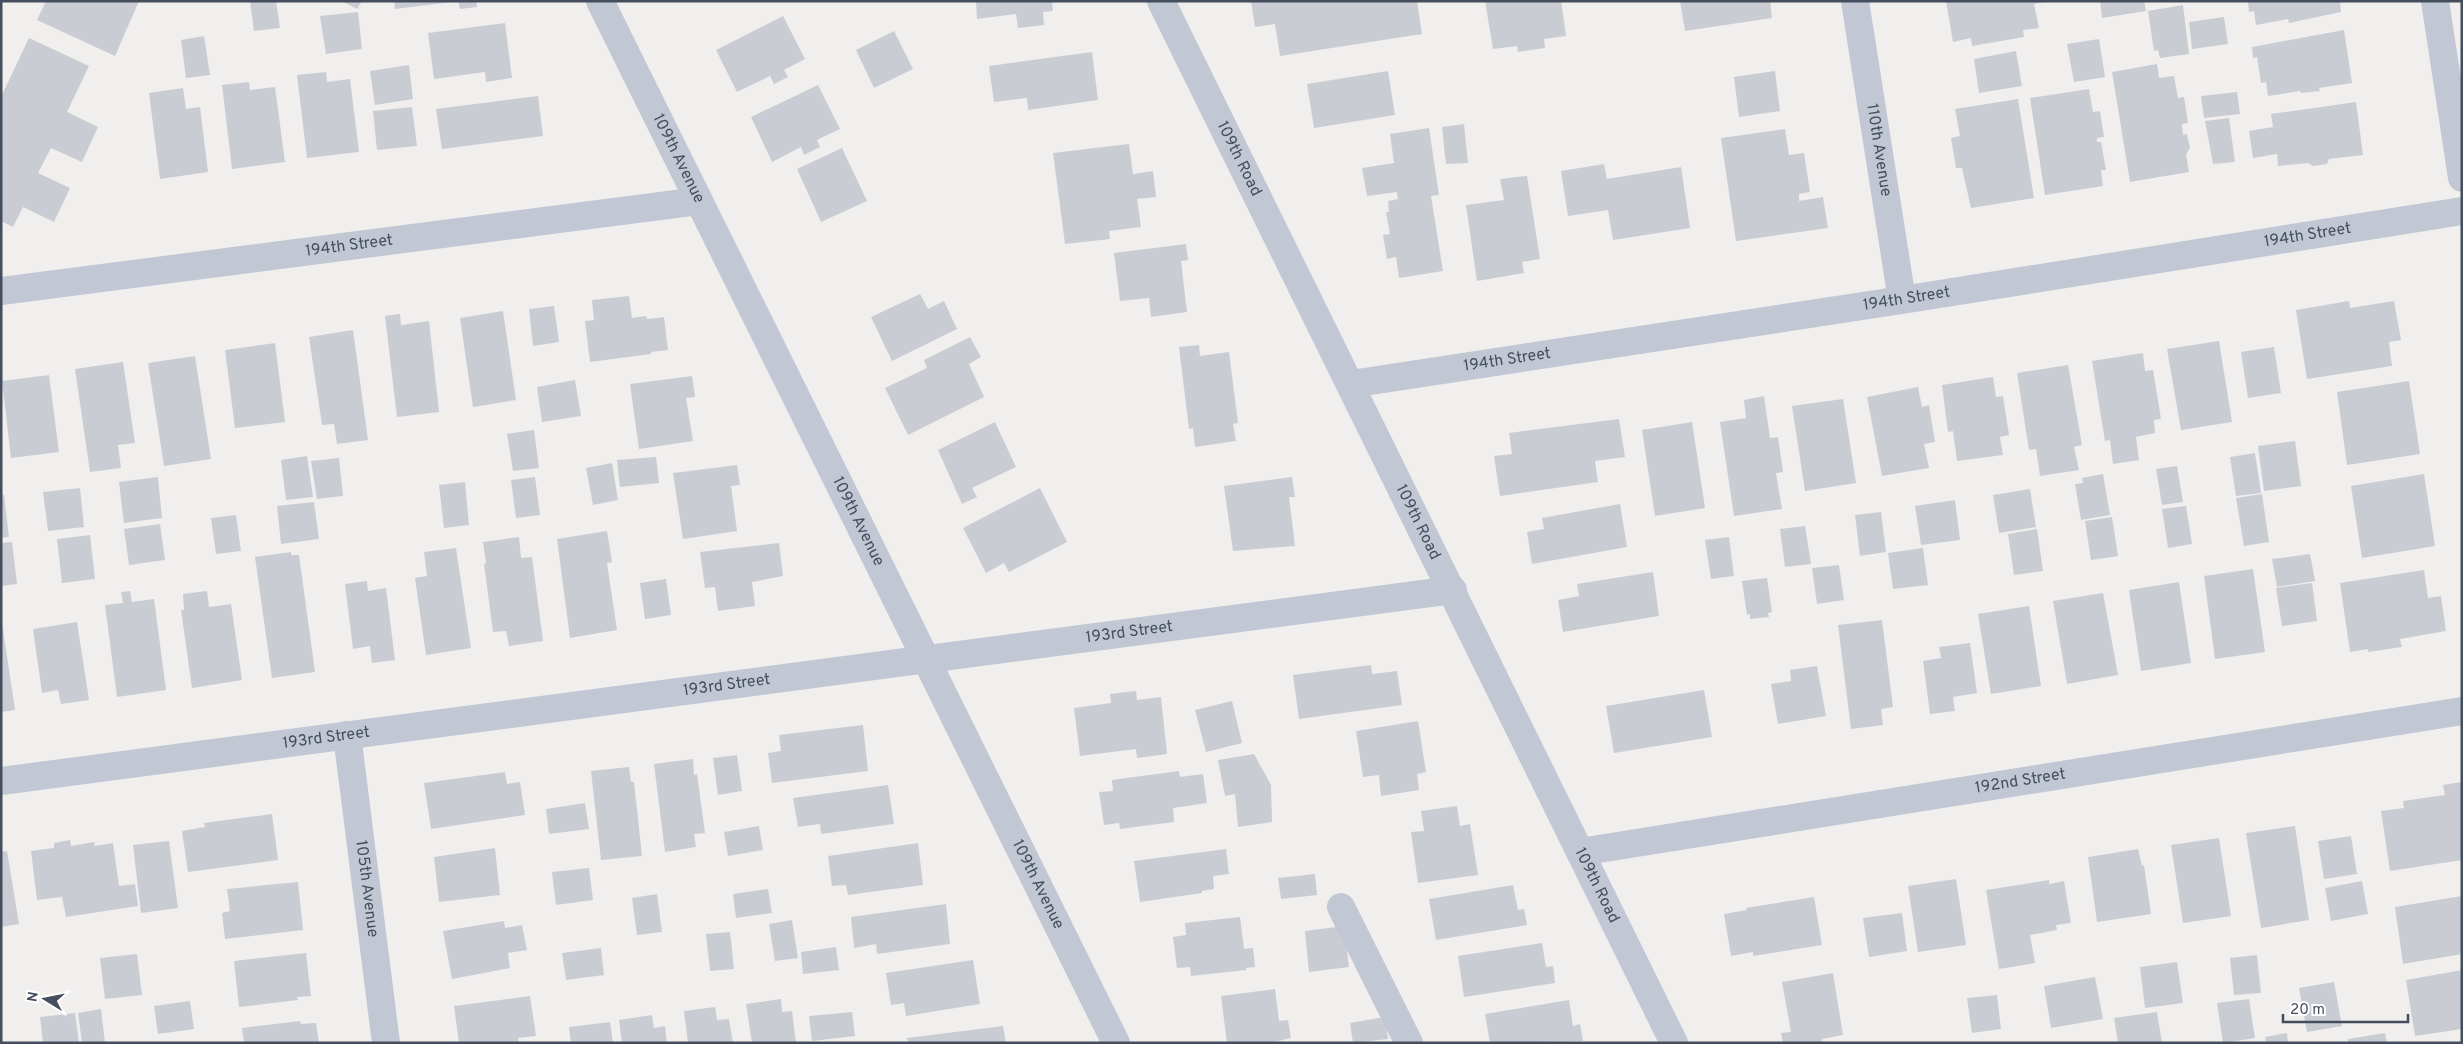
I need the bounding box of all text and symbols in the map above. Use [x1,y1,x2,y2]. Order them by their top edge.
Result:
street label: 110th Avenue [1861,102,1896,198]
street label: 109th Avenue [648,111,709,207]
street label: 109th Road [1212,118,1266,200]
street label: 194th Street [2262,219,2353,252]
street label: 194th Street [304,231,394,262]
street label: 194th Street [1862,282,1952,316]
street label: 194th Street [1462,344,1552,377]
street label: 109th Avenue [827,474,888,570]
street label: 109th Road [1391,481,1445,563]
street label: 193rd Street [1084,617,1174,648]
street label: 193rd Street [682,670,772,701]
street label: 193rd Street [281,723,371,754]
street label: 192nd Street [1974,765,2067,799]
street label: 109th Avenue [1007,837,1068,933]
street label: 105th Avenue [350,839,383,938]
street label: 109th Road [1570,845,1623,927]
north arrow [20,974,70,1024]
text: N [24,991,43,1003]
scale bar [2283,992,2408,1024]
text: 20 m [2290,1001,2325,1020]

